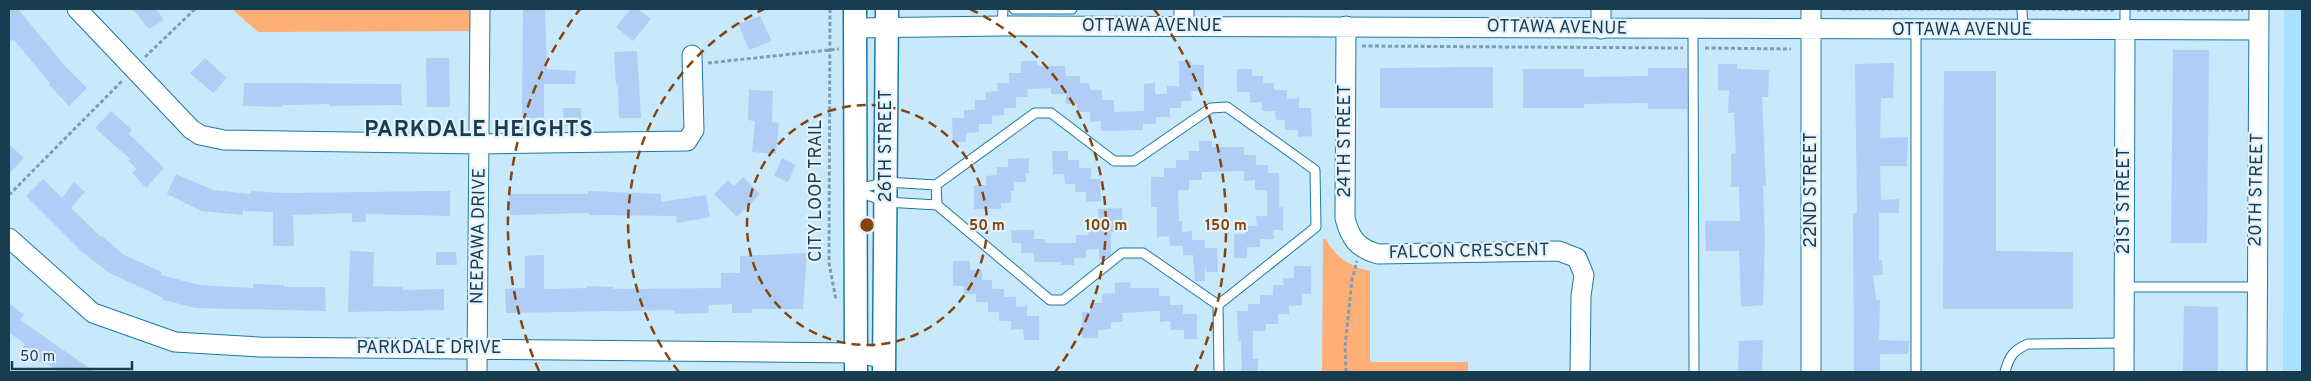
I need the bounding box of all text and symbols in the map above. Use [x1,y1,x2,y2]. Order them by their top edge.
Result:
street label: OTTAWA AVENUE [1082,15,1222,38]
street label: OTTAWA AVENUE [1486,15,1628,41]
street label: OTTAWA AVENUE [1892,19,2032,42]
street label: 24TH STREET [1334,84,1357,198]
street label: 26TH STREET [875,90,898,202]
district label: PARKDALE HEIGHTS [364,117,594,144]
street label: CITY LOOP TRAIL [805,120,828,262]
street label: 22ND STREET [1800,132,1823,248]
street label: 20TH STREET [2245,133,2269,247]
street label: 21ST STREET [2113,148,2136,254]
street label: NEEPAWA DRIVE [466,168,492,304]
centre of rings [858,216,876,234]
text: 50 m [969,217,1005,236]
text: 100 m [1085,217,1127,236]
text: 150 m [1205,217,1247,236]
street label: FALCON CRESCENT [1388,239,1550,265]
street label: PARKDALE DRIVE [357,337,501,360]
scale bar [12,338,132,370]
text: 50 m [20,348,55,367]

